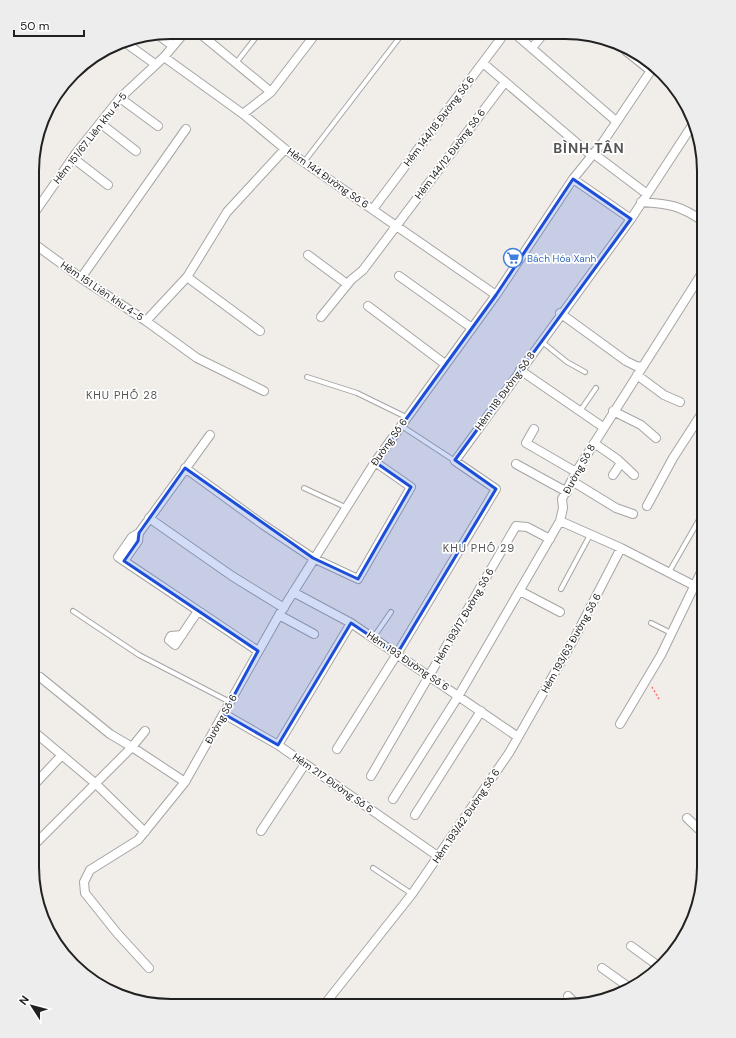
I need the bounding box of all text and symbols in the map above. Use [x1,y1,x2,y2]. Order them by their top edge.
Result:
scale bar [14,12,84,38]
text: 50 m [20,18,49,34]
street label: Hẻm 144/18 Đường Số 6 [401,73,477,169]
street label: Hẻm 151/67 Liên khu 4-5 [50,90,130,186]
street label: Hẻm 144/12 Đường Số 6 [412,106,488,202]
district label: BÌNH TÂN [553,139,625,157]
street label: Hẻm 144 Đường Số 6 [285,145,371,211]
supermarket icon: Bách Hóa Xanh [502,247,524,269]
place label: Bách Hóa Xanh [527,252,596,265]
street label: Hẻm 151 Liên khu 4-5 [58,258,146,324]
street label: Hẻm 118 Đường Số 8 [472,349,538,433]
district label: KHU PHỐ 28 [86,388,158,402]
street label: Đường Số 6 [368,416,410,468]
street label: Đường Số 8 [560,442,598,496]
district label: KHU PHỐ 29 [443,541,515,555]
street label: Hẻm 193/17 Đường Số 6 [431,566,497,666]
street label: Hẻm 193/63 Đường Số 6 [538,591,604,695]
street label: Hẻm 193 Đường Số 6 [364,629,452,693]
street label: Đường Số 6 [202,692,240,746]
street label: Hẻm 217 Đường Số 6 [290,750,376,816]
street label: Hẻm 193/42 Đường Số 6 [429,766,503,866]
north arrow [12,986,52,1026]
text: N [16,993,32,1007]

